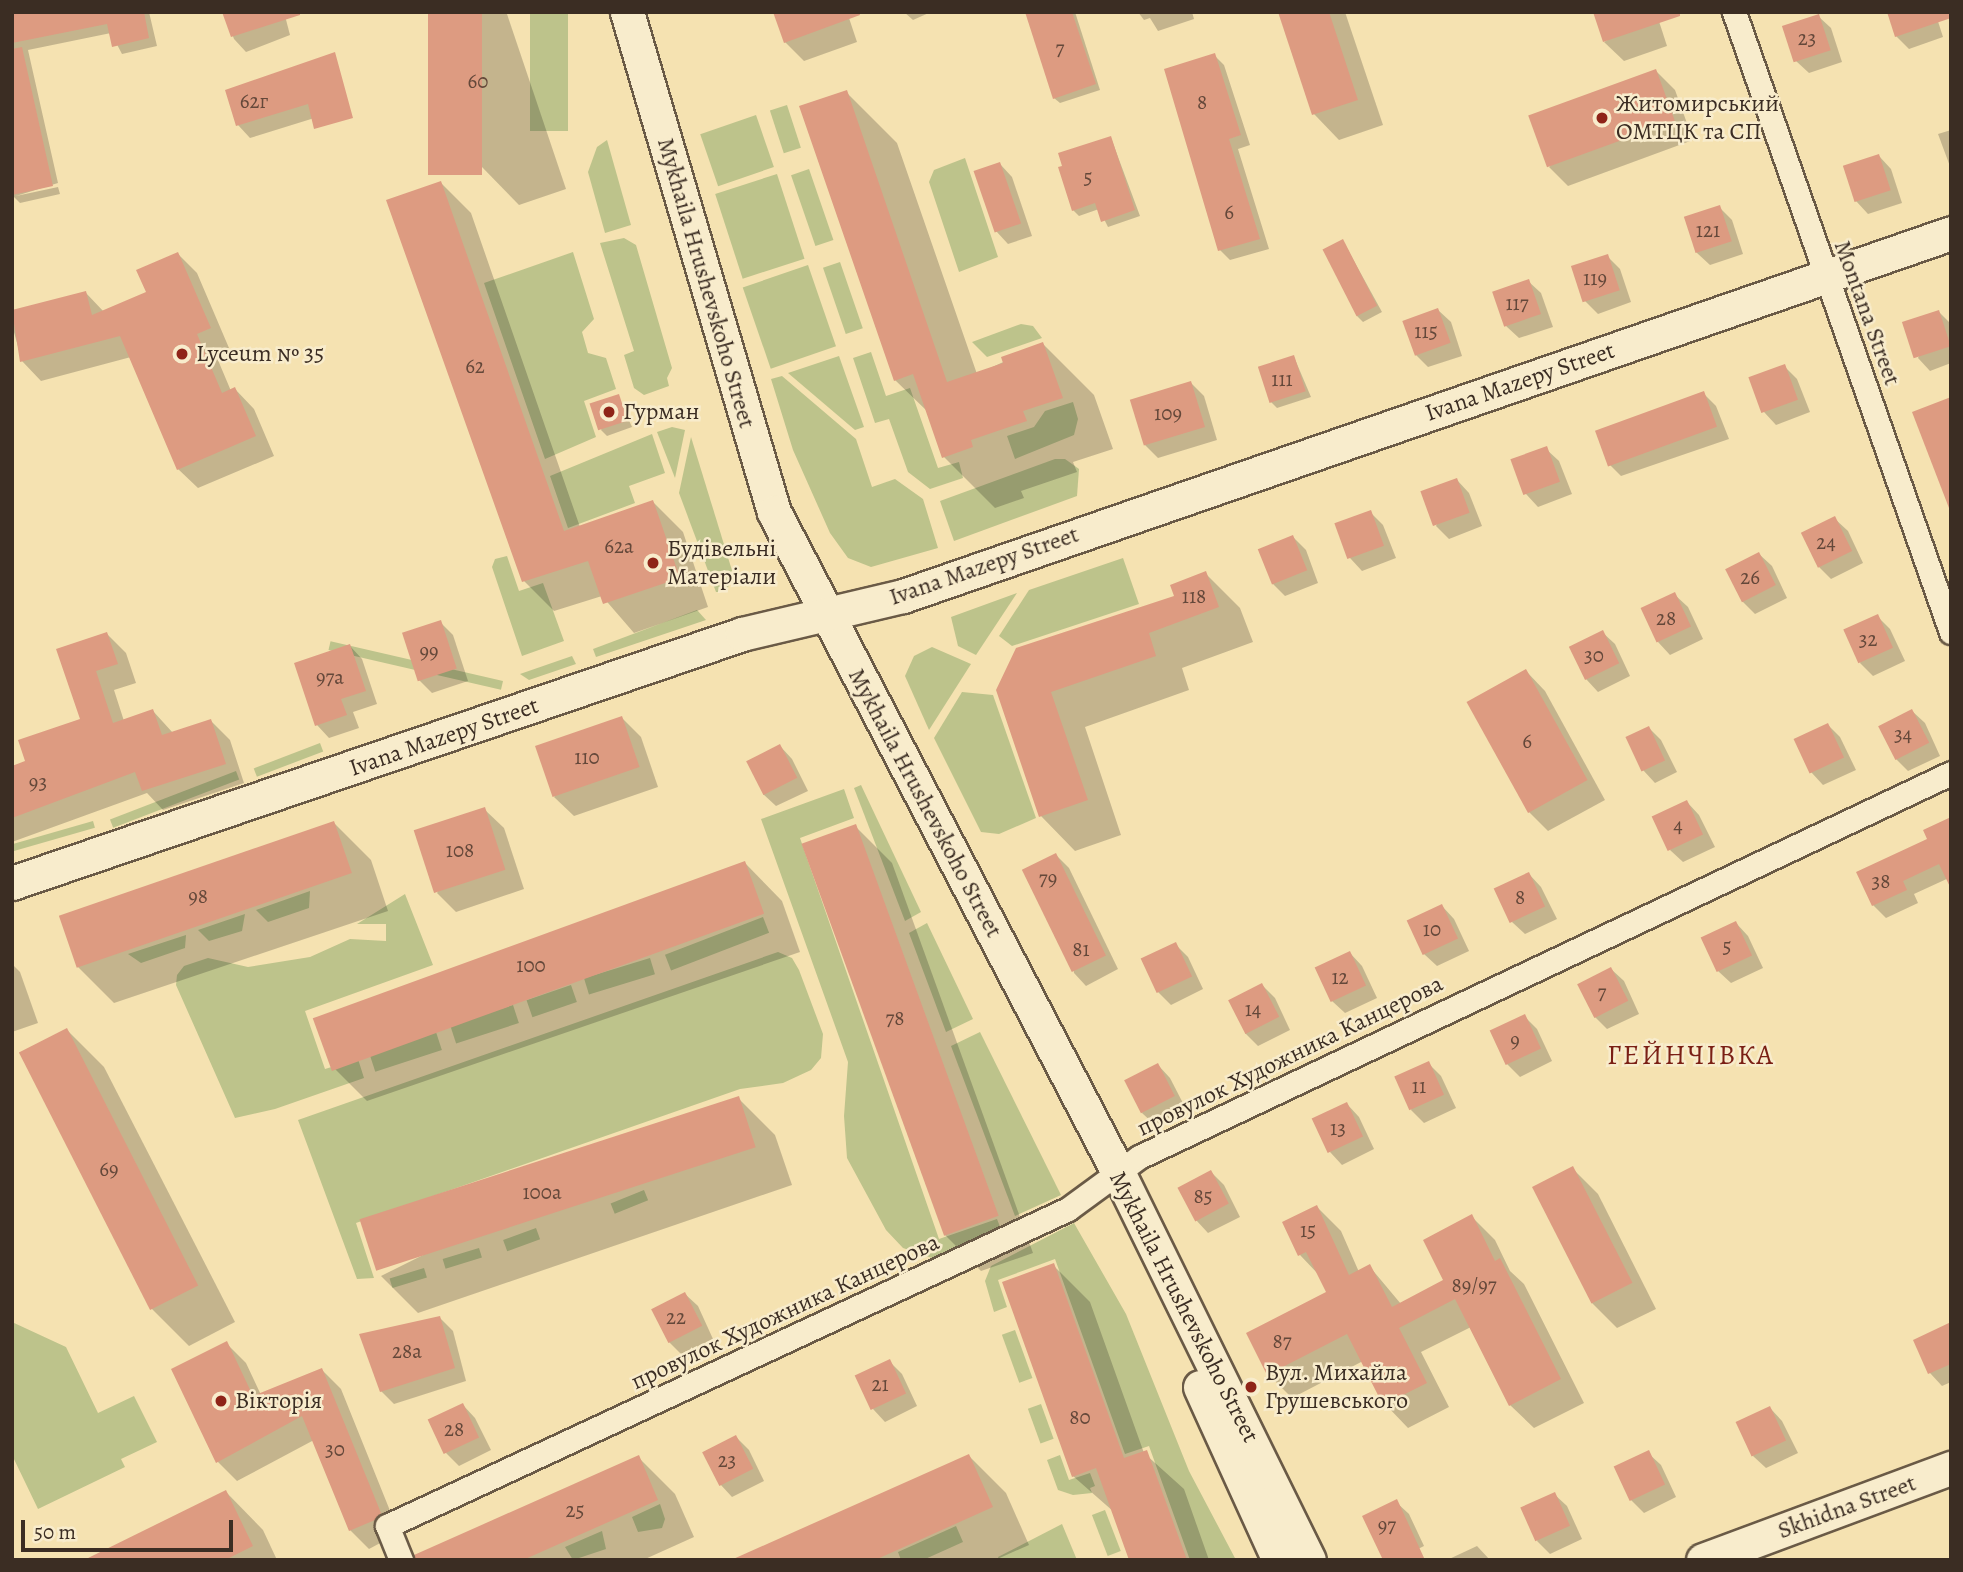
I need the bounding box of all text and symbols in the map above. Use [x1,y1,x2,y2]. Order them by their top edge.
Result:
house number: 23 [1798,25,1816,51]
house number: 7 [1056,35,1064,61]
house number: 60 [468,68,488,94]
house number: 62г [240,88,268,114]
house number: 8 [1197,89,1207,115]
place label: Житомирський ОМТЦК та СП [1616,90,1779,146]
marker: Житомирський ОМТЦК та СП [1594,110,1610,126]
street label: Mykhaila Hrushevskoho Street [651,135,761,431]
house number: 5 [1083,164,1093,190]
house number: 6 [1224,199,1234,225]
house number: 121 [1696,217,1720,243]
street label: Montana Street [1827,237,1907,389]
house number: 119 [1583,265,1607,291]
house number: 117 [1505,290,1529,316]
house number: 115 [1414,318,1438,344]
street label: Ivana Mazepy Street [1422,336,1618,428]
place label: Lyceum № 35 [196,340,324,368]
marker: Lyceum № 35 [174,346,190,362]
house number: 62 [465,353,485,379]
house number: 111 [1271,366,1293,392]
place label: Гурман [623,398,699,426]
house number: 109 [1154,400,1182,426]
marker: Гурман [601,404,617,420]
street label: Ivana Mazepy Street [886,520,1082,612]
house number: 24 [1816,529,1836,555]
house number: 62а [604,533,634,559]
place label: Будівельні Матеріали [667,535,776,591]
marker: Будівельні Матеріали [645,555,661,571]
house number: 26 [1740,564,1760,590]
house number: 118 [1182,583,1206,609]
house number: 28 [1656,605,1676,631]
house number: 32 [1859,626,1877,652]
house number: 99 [419,638,439,664]
house number: 30 [1584,642,1604,668]
house number: 97а [316,664,344,690]
street label: Mykhaila Hrushevskoho Street [842,664,1008,942]
street label: Ivana Mazepy Street [346,691,542,783]
house number: 34 [1894,721,1912,747]
house number: 6 [1522,728,1532,754]
house number: 110 [574,744,600,770]
house number: 93 [29,769,47,795]
house number: 4 [1673,812,1683,838]
house number: 108 [446,837,474,863]
house number: 79 [1039,865,1057,891]
house number: 38 [1872,868,1890,894]
house number: 98 [188,883,208,909]
house number: 8 [1515,884,1525,910]
house number: 10 [1423,916,1441,942]
house number: 5 [1722,933,1732,959]
house number: 81 [1072,936,1090,962]
house number: 100 [516,952,546,978]
house number: 12 [1331,964,1349,990]
street label: провулок Художника Канцерова [1132,969,1448,1143]
house number: 7 [1598,979,1606,1005]
house number: 14 [1245,996,1261,1022]
house number: 78 [885,1005,905,1031]
house number: 9 [1510,1027,1520,1053]
district label: ГЕЙНЧІВКА [1608,1038,1774,1072]
house number: 11 [1412,1073,1426,1099]
house number: 13 [1330,1115,1346,1141]
house number: 69 [99,1156,119,1182]
street label: Mykhaila Hrushevskoho Street [1103,1167,1265,1447]
house number: 100а [522,1179,562,1205]
house number: 85 [1193,1183,1213,1209]
house number: 15 [1300,1217,1316,1243]
street label: провулок Художника Канцерова [626,1228,944,1396]
house number: 89/97 [1451,1272,1497,1298]
house number: 22 [666,1304,686,1330]
house number: 87 [1272,1328,1292,1354]
house number: 28а [392,1338,422,1364]
place label: Вул. Михайла Грушевського [1265,1359,1408,1415]
house number: 21 [871,1371,889,1397]
marker: Вул. Михайла Грушевського [1243,1379,1259,1395]
place label: Вікторія [235,1387,322,1415]
marker: Вікторія [213,1393,229,1409]
house number: 80 [1069,1404,1091,1430]
house number: 28 [444,1416,464,1442]
house number: 30 [325,1436,345,1462]
house number: 23 [718,1447,736,1473]
street label: Skhidna Street [1774,1469,1920,1545]
house number: 25 [565,1497,585,1523]
scale bar [24,1506,236,1550]
house number: 97 [1378,1512,1396,1538]
text: 50 m [34,1518,76,1546]

